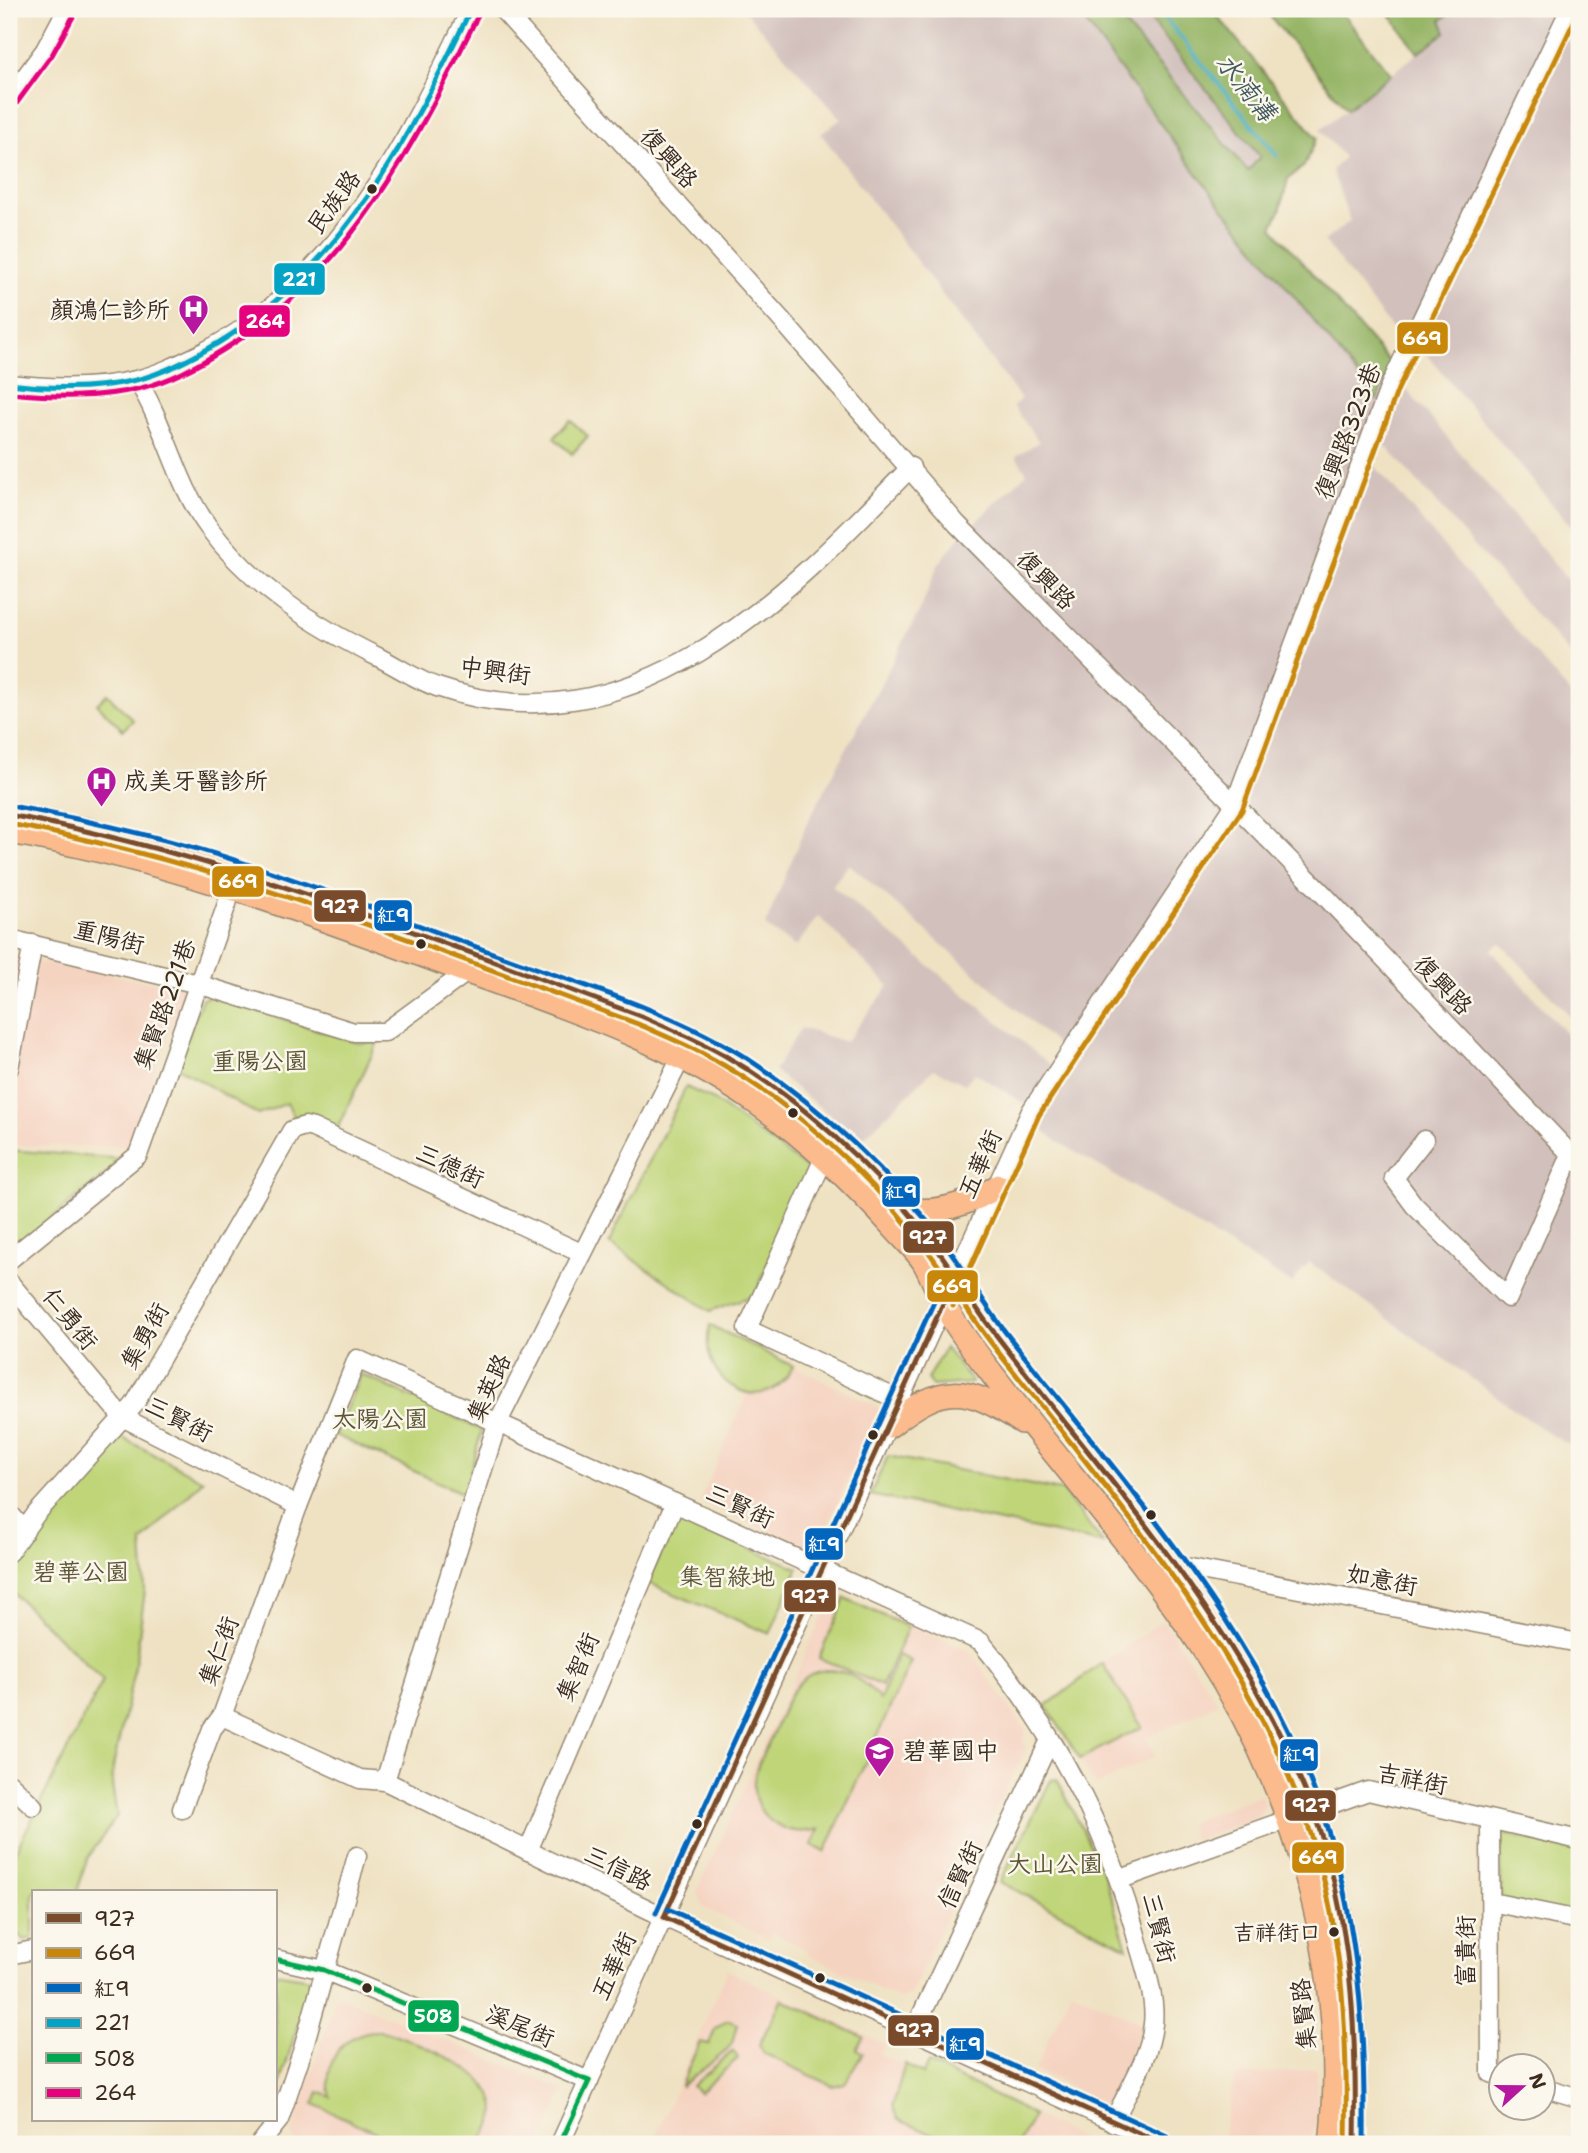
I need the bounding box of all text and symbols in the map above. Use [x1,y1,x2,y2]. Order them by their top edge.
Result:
water label: 水湳溝 [1208,45,1286,130]
street label: 復興路 [633,121,705,195]
street label: 民族路 [300,163,368,241]
unlabelled marker [365,182,379,196]
line badge: 221 [273,262,326,296]
text: 221 [282,267,316,292]
hospital icon: 顏鴻仁診所 [176,293,210,337]
place label: 顏鴻仁診所 [50,294,170,326]
line badge: 264 [238,304,291,338]
text: 264 [245,309,285,334]
line badge: 669 [1396,321,1449,355]
text: 669 [1402,326,1442,351]
street label: 復興路323巷 [1307,358,1389,504]
street label: 復興路 [1009,543,1083,617]
street label: 中興街 [457,650,533,692]
hospital icon: 成美牙醫診所 [84,764,118,808]
place label: 成美牙醫診所 [124,765,268,797]
line badge: 669 [211,865,265,898]
text: 669 [218,869,258,894]
line badge: 927 [313,889,367,923]
text: 927 [321,894,359,919]
line badge: 紅9 [373,899,413,932]
text: 紅9 [377,903,409,928]
street label: 重陽街 [70,913,148,961]
street label: 集賢路221巷 [126,934,204,1074]
unlabelled marker [414,937,428,951]
street label: 復興路 [1406,948,1480,1022]
park label: 重陽公園 [212,1045,308,1077]
unlabelled marker [786,1106,800,1120]
street label: 五華街 [951,1125,1009,1203]
street label: 三德街 [411,1136,489,1196]
line badge: 紅9 [881,1175,921,1208]
text: 紅9 [885,1179,917,1204]
line badge: 927 [902,1220,955,1254]
text: 927 [909,1225,947,1250]
line badge: 669 [926,1269,979,1303]
text: 669 [932,1274,972,1299]
street label: 仁勇街 [35,1281,105,1357]
street label: 集勇街 [114,1297,176,1375]
street label: 集英路 [460,1349,518,1427]
street label: 三賢街 [140,1388,218,1450]
park label: 太陽公園 [332,1403,428,1435]
unlabelled marker [866,1428,880,1442]
street label: 三賢街 [701,1476,779,1536]
unlabelled marker [1144,1508,1158,1522]
line badge: 紅9 [804,1527,844,1561]
text: 紅9 [808,1532,840,1557]
park label: 碧華公園 [33,1556,129,1588]
street label: 如意街 [1344,1557,1420,1603]
park label: 集智綠地 [679,1561,775,1593]
line badge: 927 [783,1579,837,1613]
text: 927 [791,1584,829,1609]
street label: 集仁街 [192,1612,246,1690]
street label: 集智街 [549,1628,607,1706]
school or university icon: 碧華國中 [863,1734,897,1778]
place label: 碧華國中 [903,1735,999,1767]
line badge: 紅9 [1279,1738,1319,1772]
text: 紅9 [1283,1742,1315,1767]
street label: 吉祥街 [1374,1756,1450,1802]
line badge: 927 [1284,1789,1337,1822]
text: 927 [1292,1793,1330,1818]
unlabelled marker [690,1817,704,1831]
street label: 信賢街 [930,1836,990,1914]
street label: 三信路 [579,1838,657,1898]
line badge: 669 [1291,1841,1345,1874]
text: 669 [1298,1845,1338,1870]
park label: 大山公園 [1007,1848,1103,1880]
street label: 三賢街 [1135,1889,1183,1967]
legend [32,1890,276,2122]
text: 927 [94,1905,136,1933]
street label: 富貴街 [1450,1915,1482,1987]
place label: 吉祥街口 [1233,1918,1321,1947]
marker: 吉祥街口 [1327,1925,1341,1939]
street label: 五華街 [584,1927,644,2005]
text: 669 [94,1939,136,1967]
unlabelled marker [813,1971,827,1985]
text: 紅9 [94,1975,130,2003]
street label: 集賢路 [1284,1977,1324,2051]
unlabelled marker [360,1981,374,1995]
street label: 溪尾街 [481,1997,559,2055]
line badge: 508 [407,1999,460,2033]
text: 508 [414,2004,452,2029]
text: 221 [94,2009,130,2037]
line badge: 927 [887,2014,940,2047]
text: 927 [895,2018,933,2043]
line badge: 紅9 [945,2027,985,2061]
text: 紅9 [949,2032,981,2057]
text: 508 [94,2045,136,2073]
north arrow [1486,2052,1556,2122]
text: N [1523,2070,1552,2093]
text: 264 [94,2079,136,2107]

